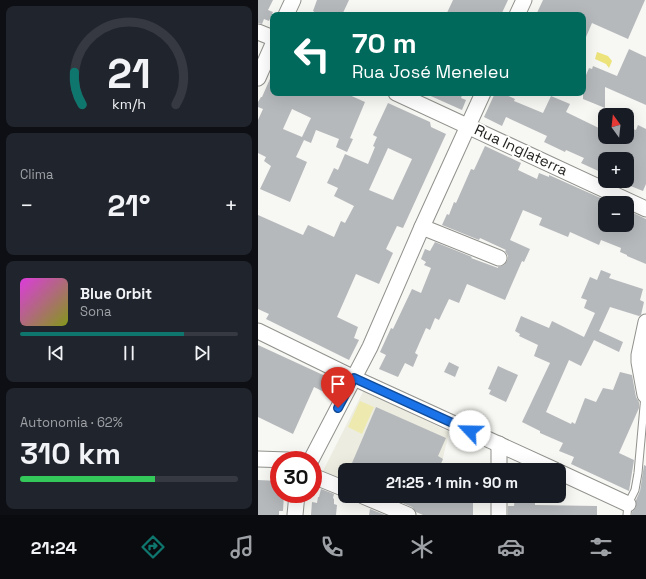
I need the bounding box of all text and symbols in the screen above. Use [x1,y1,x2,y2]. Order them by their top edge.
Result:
text: 70 m [352,25,417,61]
icon: left [286,28,338,80]
text: 21 [107,46,151,99]
text: Rua José Meneleu [352,60,509,83]
text: km/h [112,94,146,112]
north arrow [598,108,634,144]
map controls [598,108,634,232]
street label: Rua Inglaterra [472,120,571,180]
button: + [598,152,634,188]
text: Clima [20,166,53,183]
text: 21° [107,186,151,225]
text: − [20,191,34,219]
text: + [224,191,238,219]
button: − [598,196,634,232]
text: Blue Orbit [80,284,152,303]
text: Sona [80,303,111,320]
icon: previous [45,342,67,364]
icon: pause [118,342,140,364]
icon: next [191,342,213,364]
pin [321,367,355,408]
icon: arrive [327,373,349,395]
position arrow [449,410,491,452]
text: Autonomia · 62% [20,414,123,431]
text: 310 km [20,434,121,473]
speed limit sign: 30 [270,451,322,503]
text: 21:25 · 1 min · 90 m [386,473,518,492]
icon: directions [139,533,167,561]
icon: music [228,533,256,561]
icon: phone [318,533,346,561]
icon: climate [408,533,436,561]
icon: car [497,533,525,561]
icon: filters [587,533,615,561]
text: 21:24 [31,536,77,559]

